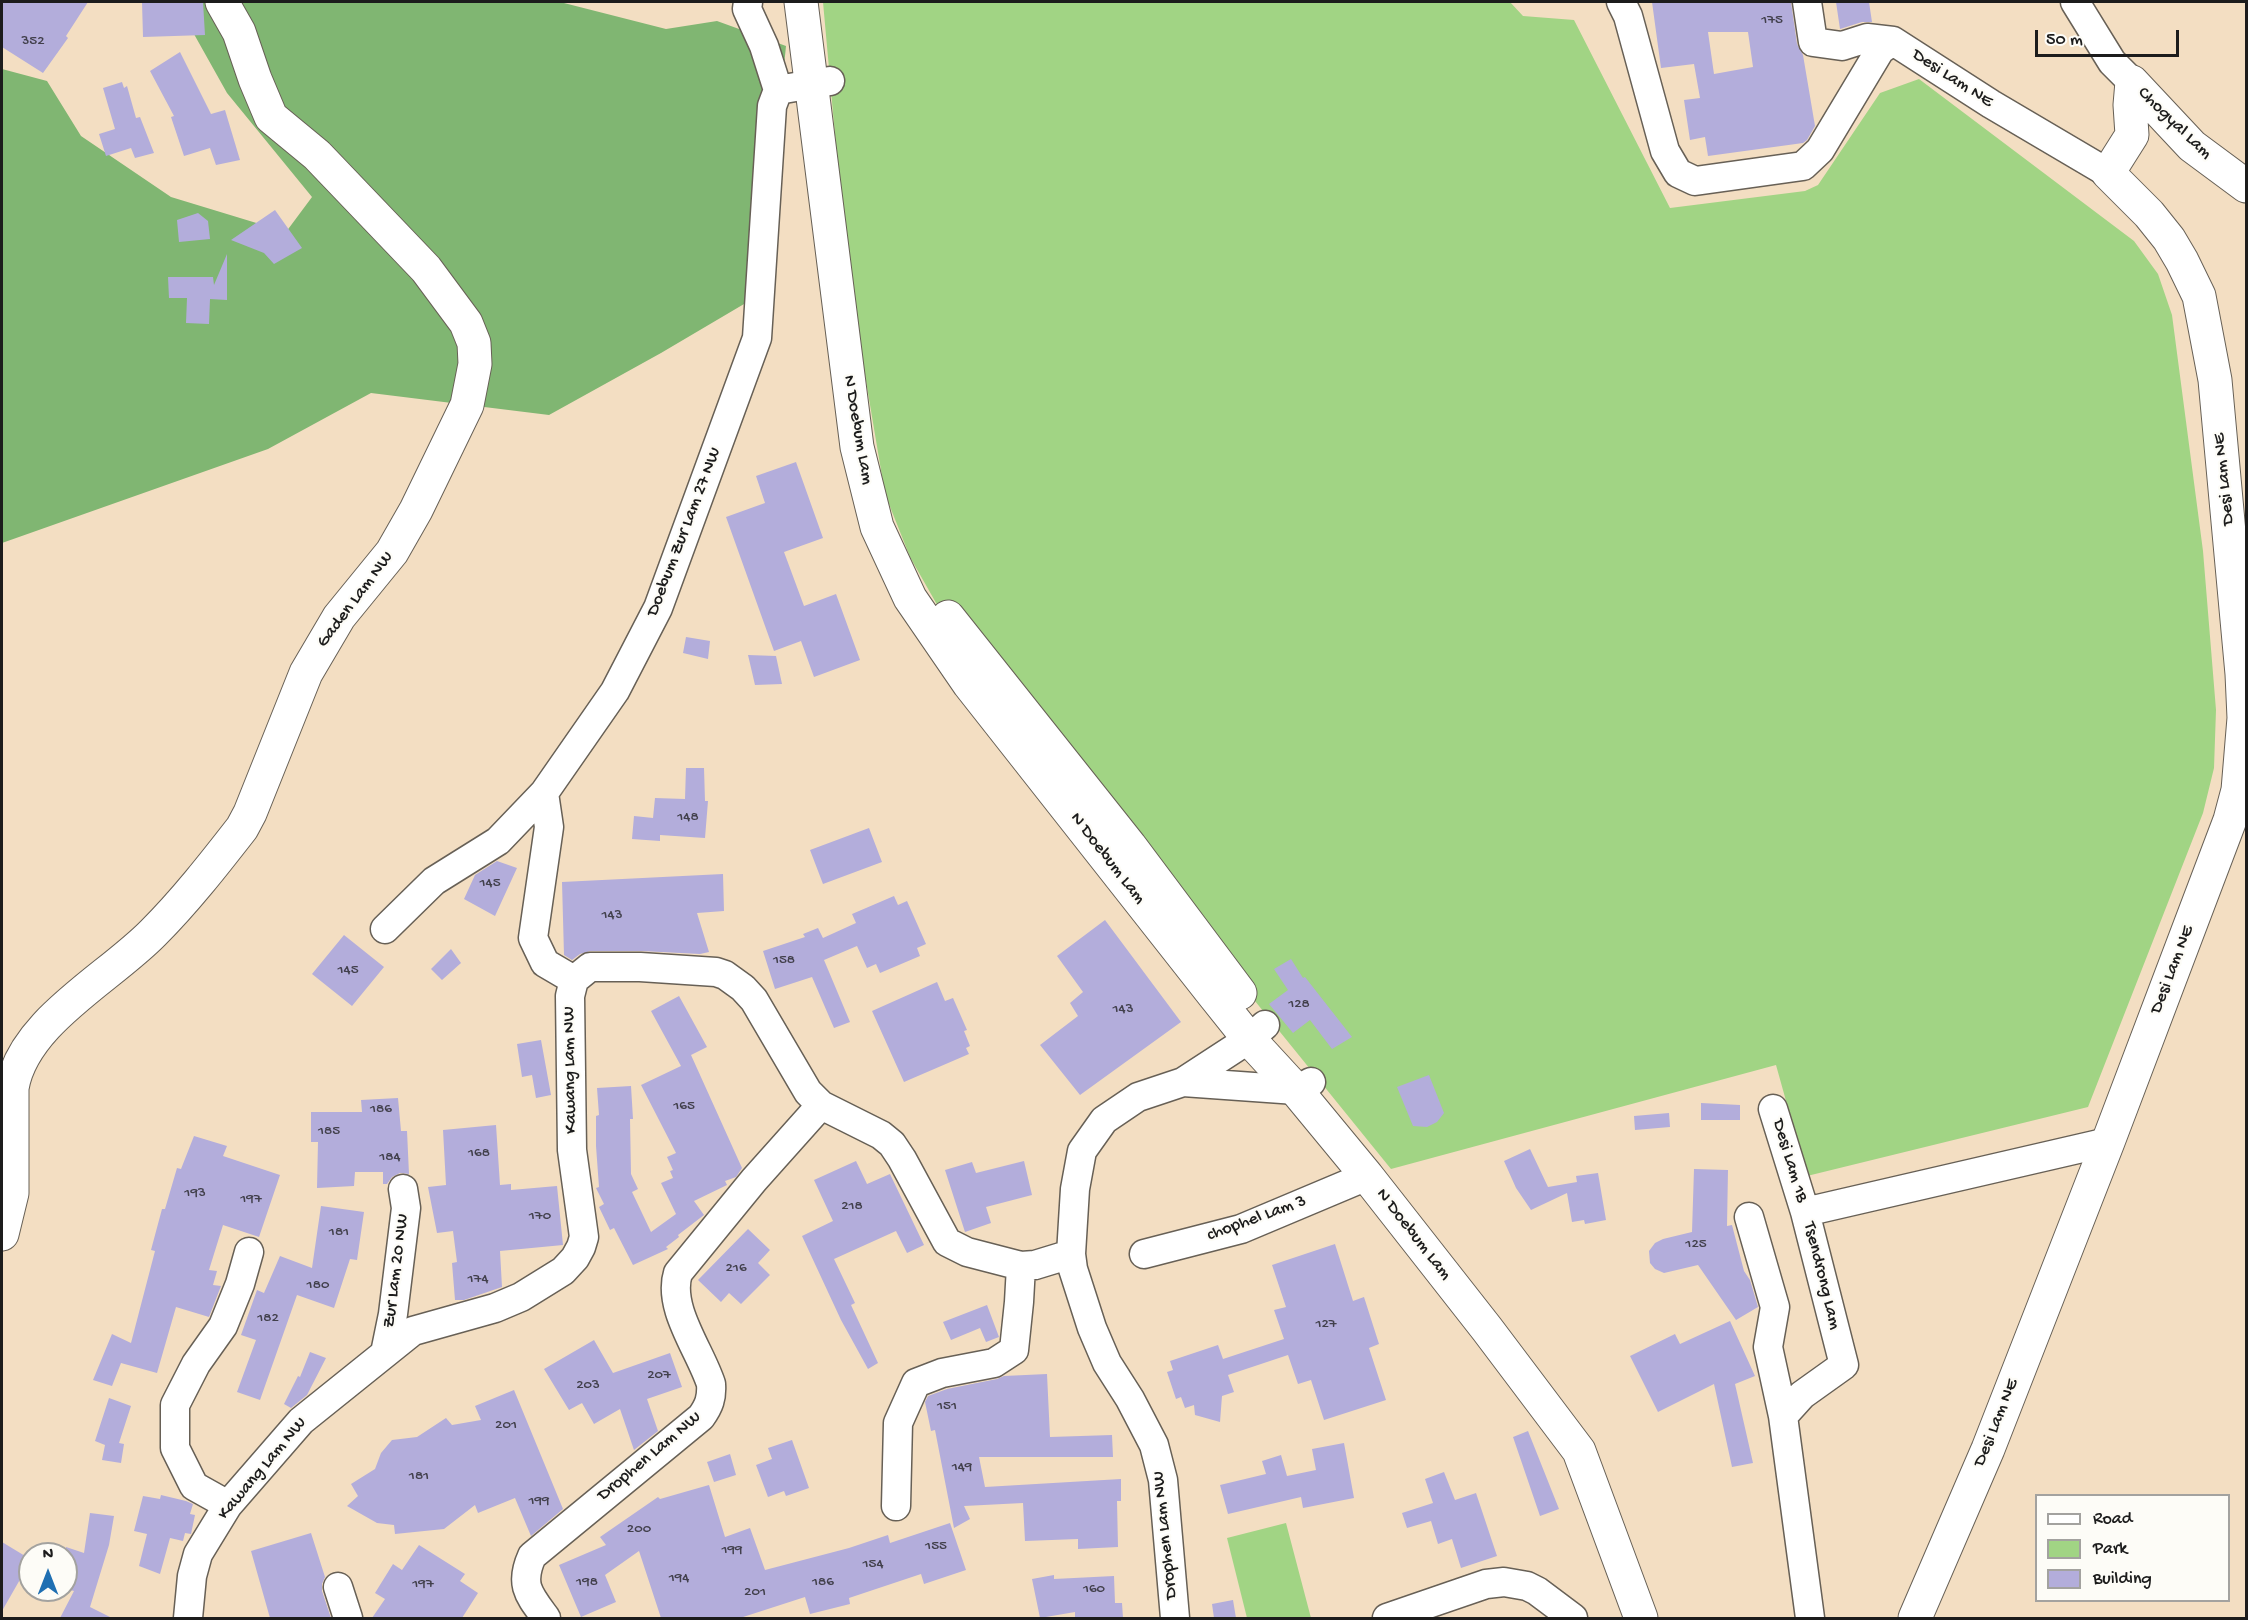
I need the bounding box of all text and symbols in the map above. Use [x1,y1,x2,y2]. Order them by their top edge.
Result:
house number: 175 [1761,12,1783,30]
scale bar [2038,18,2182,56]
text: 50 m [2046,30,2083,51]
house number: 352 [21,33,45,51]
street label: Desi Lam NE [1907,45,1997,113]
street label: Chogyal Lam [2132,83,2216,165]
street label: N Doebum Lam [837,374,877,486]
street label: Desi Lam NE [2209,432,2241,526]
street label: Doebum Zur Lam 27 NW [643,444,727,620]
street label: Gaden Lam NW [313,548,399,652]
house number: 148 [677,809,699,827]
street label: N Doebum Lam [1064,809,1150,909]
house number: 145 [479,875,501,893]
house number: 143 [602,907,622,925]
street label: Desi Lam NE [2146,923,2200,1017]
house number: 158 [773,952,795,970]
house number: 145 [337,962,359,980]
house number: 128 [1288,996,1310,1014]
house number: 143 [1113,1001,1133,1019]
street label: Kawang Lam NW [559,1006,583,1134]
house number: 165 [673,1098,695,1116]
house number: 186 [370,1101,392,1119]
street label: Desi Lam 1B [1766,1117,1812,1205]
house number: 185 [318,1123,340,1141]
house number: 168 [468,1145,490,1163]
house number: 184 [379,1149,401,1167]
house number: 193 [184,1185,206,1203]
street label: N Doebum Lam [1370,1185,1456,1285]
house number: 197 [240,1191,262,1209]
street label: chophel Lam 3 [1204,1191,1310,1247]
house number: 218 [841,1198,863,1216]
house number: 170 [529,1208,551,1226]
street label: Zur Lam 20 NW [379,1213,415,1329]
street label: Tsendrong Lam [1797,1220,1845,1332]
house number: 181 [329,1224,349,1242]
house number: 125 [1685,1236,1707,1254]
house number: 216 [725,1260,747,1278]
house number: 174 [468,1271,488,1289]
house number: 180 [307,1277,329,1295]
house number: 182 [257,1310,279,1328]
house number: 127 [1315,1316,1337,1334]
house number: 207 [647,1367,671,1385]
street label: Desi Lam NE [1970,1376,2024,1470]
house number: 203 [576,1377,600,1395]
house number: 151 [937,1398,957,1416]
street label: Drophen Lam NW [594,1407,706,1507]
street label: Kawang Lam NW [214,1413,312,1525]
house number: 201 [495,1417,517,1435]
house number: 149 [952,1459,972,1477]
house number: 181 [409,1468,429,1486]
street label: Drophen Lam NW [1149,1470,1183,1600]
house number: 199 [528,1493,550,1511]
legend [2035,1494,2230,1602]
text: Road [2093,1509,2132,1530]
house number: 200 [627,1521,651,1539]
house number: 155 [925,1538,947,1556]
text: Park [2093,1539,2127,1560]
north arrow [18,1542,78,1602]
house number: 199 [721,1542,743,1560]
text: N [43,1546,53,1565]
house number: 154 [862,1556,884,1574]
text: Building [2093,1569,2152,1590]
house number: 194 [669,1570,689,1588]
house number: 198 [576,1574,598,1592]
house number: 186 [812,1574,834,1592]
house number: 197 [412,1576,434,1594]
house number: 160 [1083,1581,1105,1599]
house number: 201 [744,1584,766,1602]

